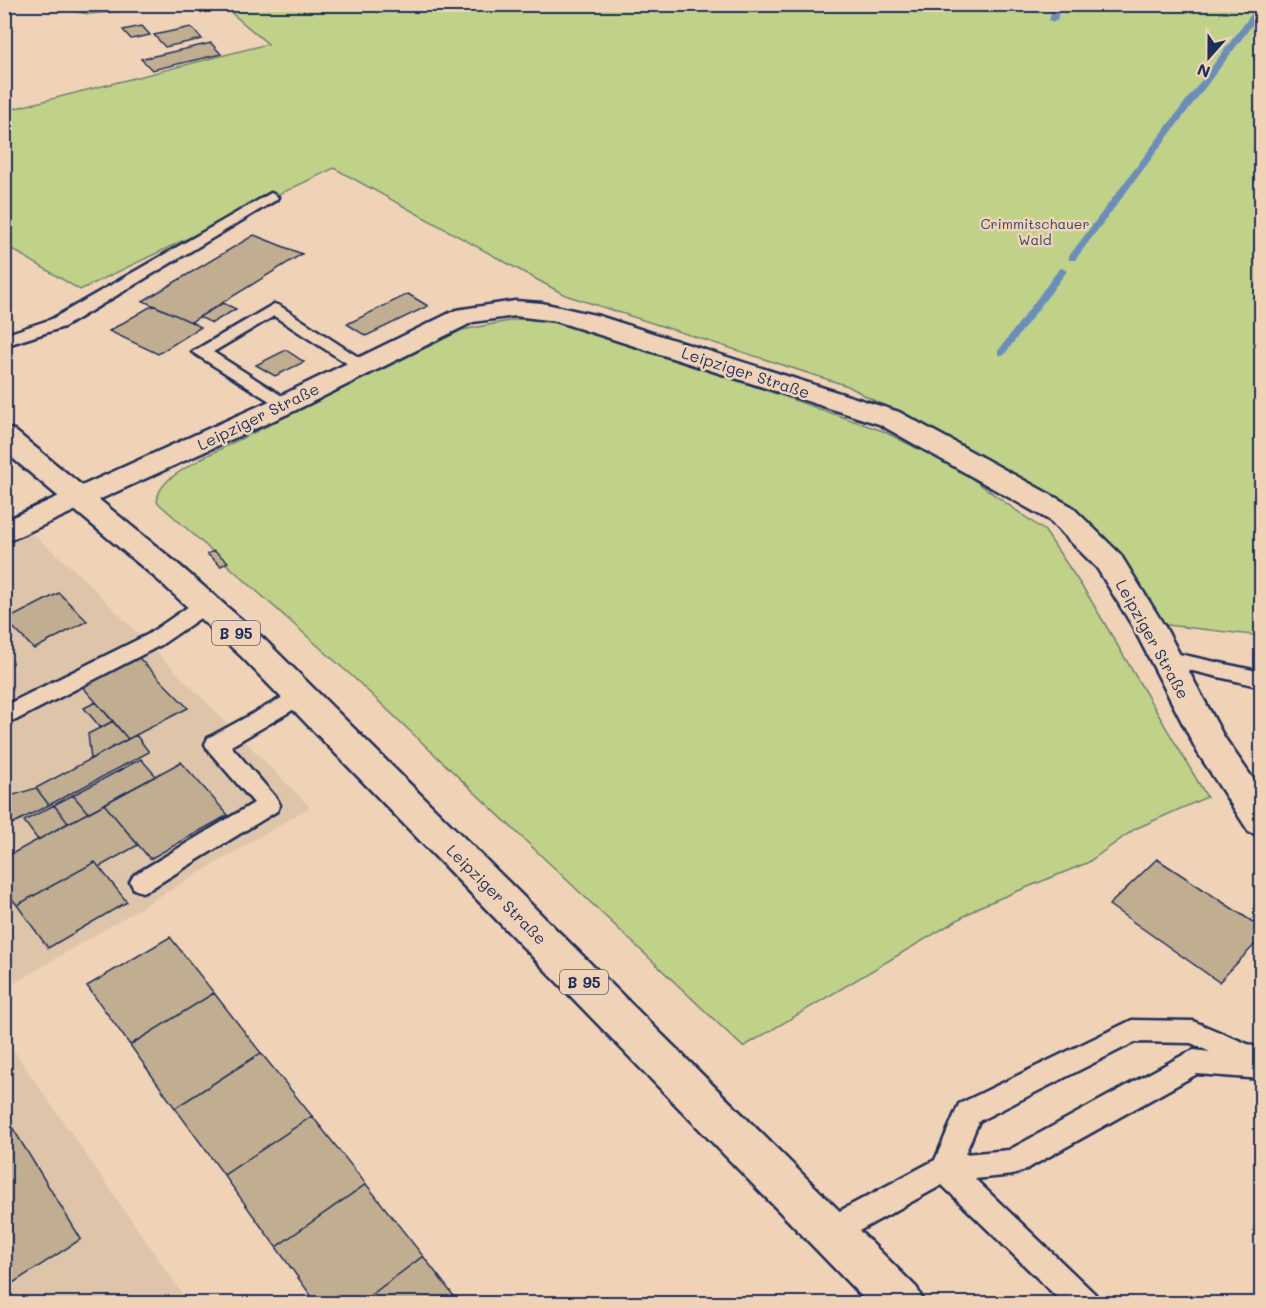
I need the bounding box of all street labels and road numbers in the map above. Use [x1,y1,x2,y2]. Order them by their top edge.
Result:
street label: Leipziger Straße [679,341,813,403]
street label: Leipziger Straße [193,377,323,455]
street label: Leipziger Straße [1112,576,1194,702]
road number: B 95 [212,621,260,645]
street label: Leipziger Straße [442,839,552,949]
road number: B 95 [560,970,608,994]

